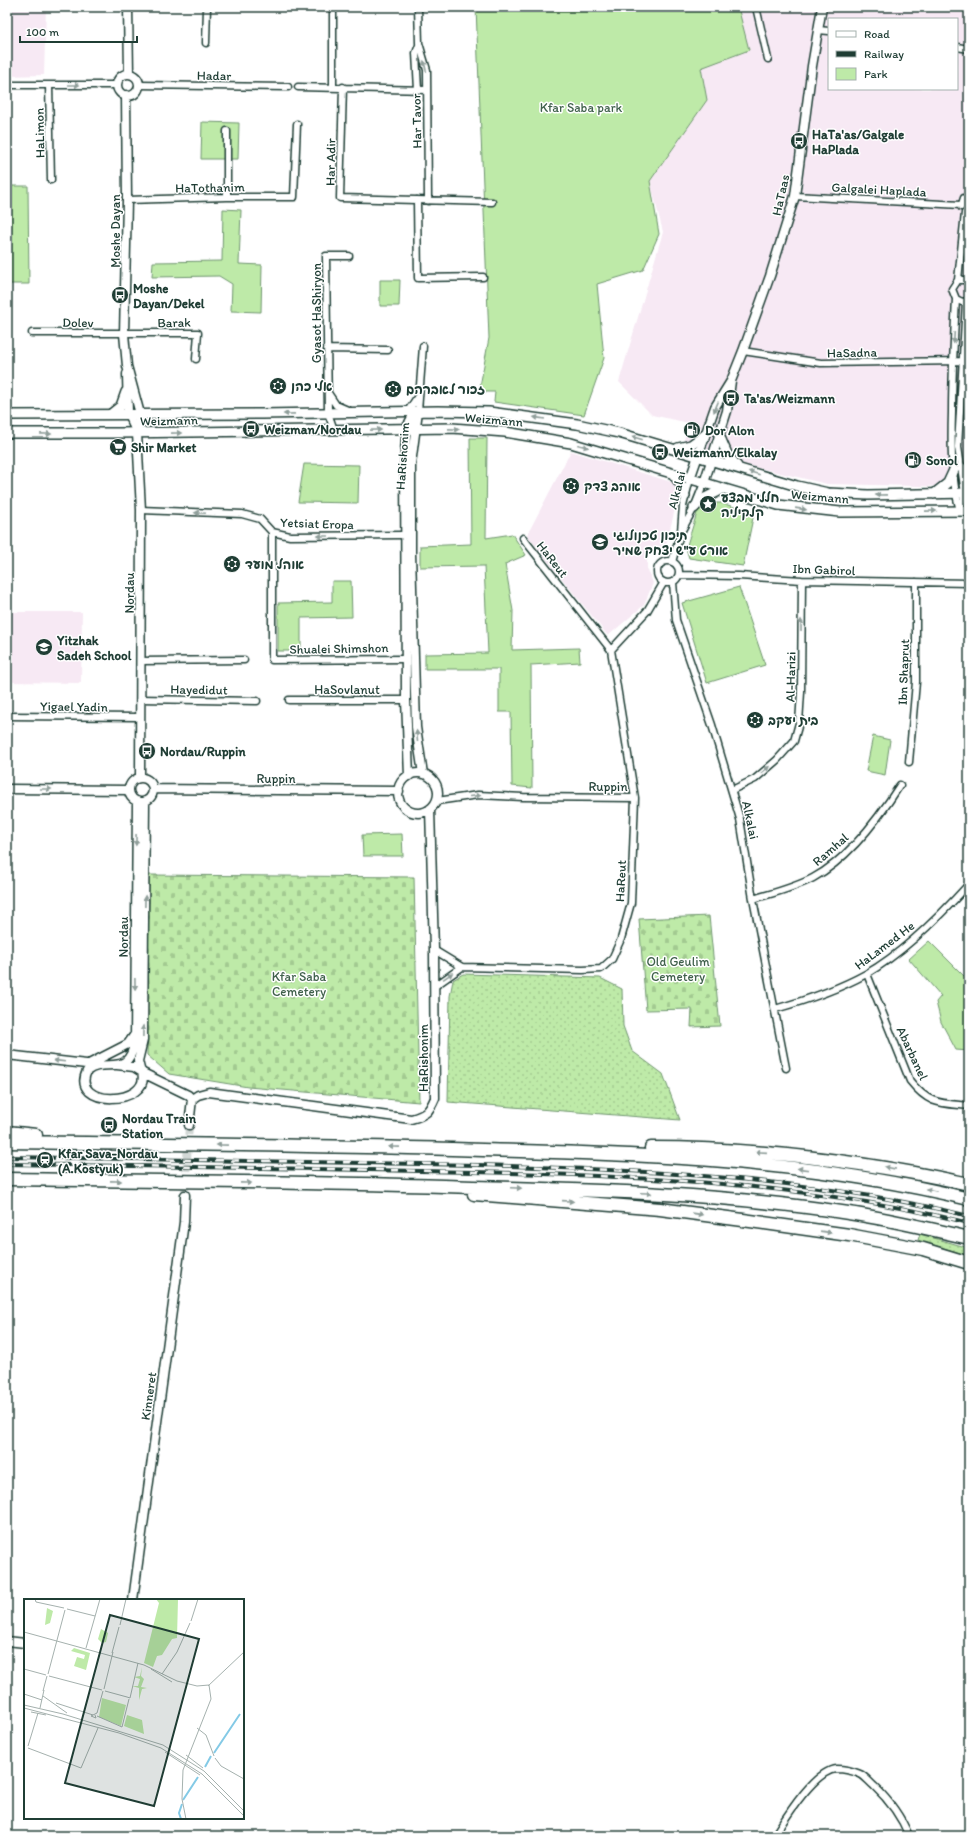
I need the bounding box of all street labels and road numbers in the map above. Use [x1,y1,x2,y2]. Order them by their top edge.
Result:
street label: Hadar [197,68,231,83]
street label: Har Tavor [409,92,424,149]
street label: HaLimon [32,108,47,158]
street label: Har Adir [323,137,338,186]
street label: HaTaas [768,173,793,217]
street label: HaTothanim [175,179,245,196]
street label: Galgalei Haplada [831,180,927,199]
street label: Moshe Dayan [108,194,123,268]
street label: Gyasot HaShiryon [309,262,324,363]
street label: Dolev [62,315,94,330]
street label: Barak [157,315,191,330]
street label: HaSadna [827,345,878,360]
street label: Weizmann [464,409,524,430]
street label: Weizmann [140,412,199,429]
street label: HaRishonim [393,422,412,490]
street label: Alkalai [665,469,688,511]
street label: Weizmann [790,486,850,507]
street label: Yetsiat Eropa [280,515,355,532]
street label: HaReut [534,538,572,581]
street label: Ibn Gabirol [792,561,856,578]
street label: Nordau [122,572,137,614]
street label: Ibn Shaprut [895,639,912,705]
street label: Shualei Shimshon [289,640,389,657]
street label: Al-Harizi [783,652,798,702]
street label: Hayedidut [170,682,228,698]
street label: HaSovlanut [314,682,380,697]
street label: Yigael Yadin [40,698,109,715]
street label: Ruppin [256,771,296,786]
street label: Ruppin [588,779,628,794]
street label: Alkalai [739,800,762,841]
street label: Ramhal [809,830,851,869]
street label: HaReut [612,859,629,902]
street label: Nordau [116,916,131,958]
street label: HaLamed He [851,918,917,973]
street label: HaRishonim [416,1024,431,1092]
street label: Abarbanel [894,1024,932,1083]
street label: Kinneret [138,1371,159,1421]

